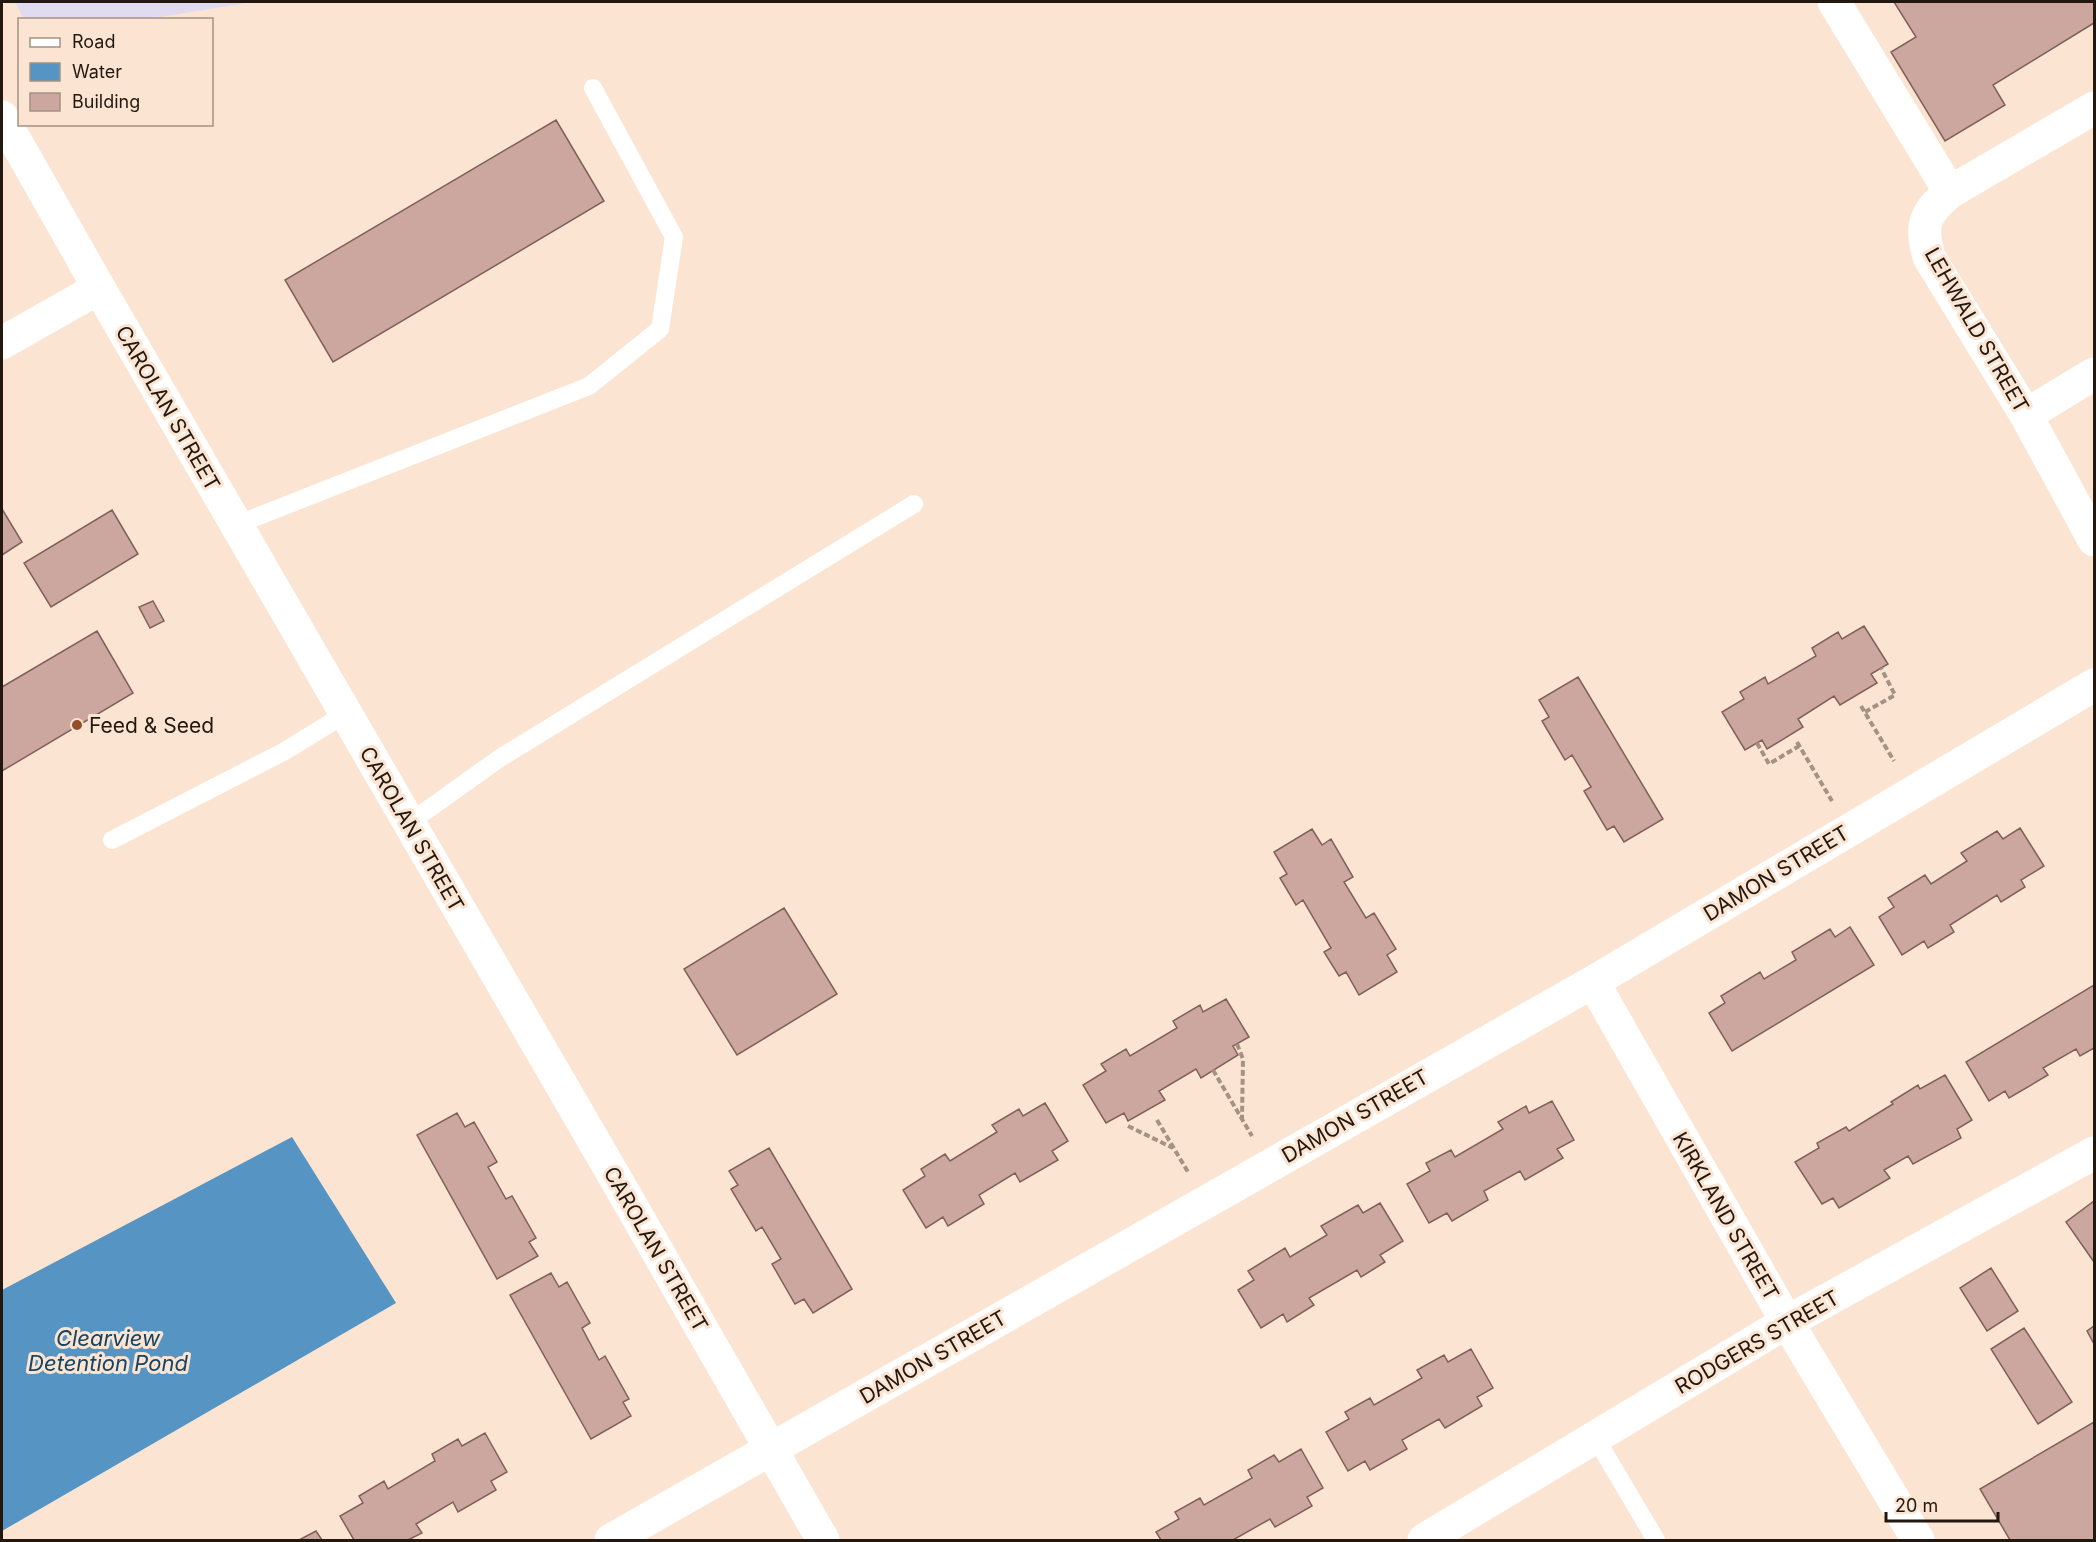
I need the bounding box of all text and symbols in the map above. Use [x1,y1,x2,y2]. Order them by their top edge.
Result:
legend [18,18,213,126]
text: Road [72,31,115,52]
text: Water [72,61,122,82]
text: Building [72,91,140,112]
street label: LEHWALD STREET [1920,243,2034,417]
street label: CAROLAN STREET [111,321,225,495]
place label: Feed & Seed [89,713,214,738]
marker: Feed & Seed [70,718,84,732]
street label: CAROLAN STREET [355,742,469,916]
street label: DAMON STREET [1699,820,1853,926]
street label: DAMON STREET [1277,1064,1433,1168]
street label: KIRKLAND STREET [1668,1127,1784,1305]
street label: CAROLAN STREET [599,1162,713,1336]
street label: RODGERS STREET [1671,1285,1843,1399]
street label: DAMON STREET [855,1305,1011,1409]
water label: Clearview Detention Pond [28,1325,188,1376]
scale bar [1886,1485,1998,1523]
text: 20 m [1895,1495,1938,1516]

